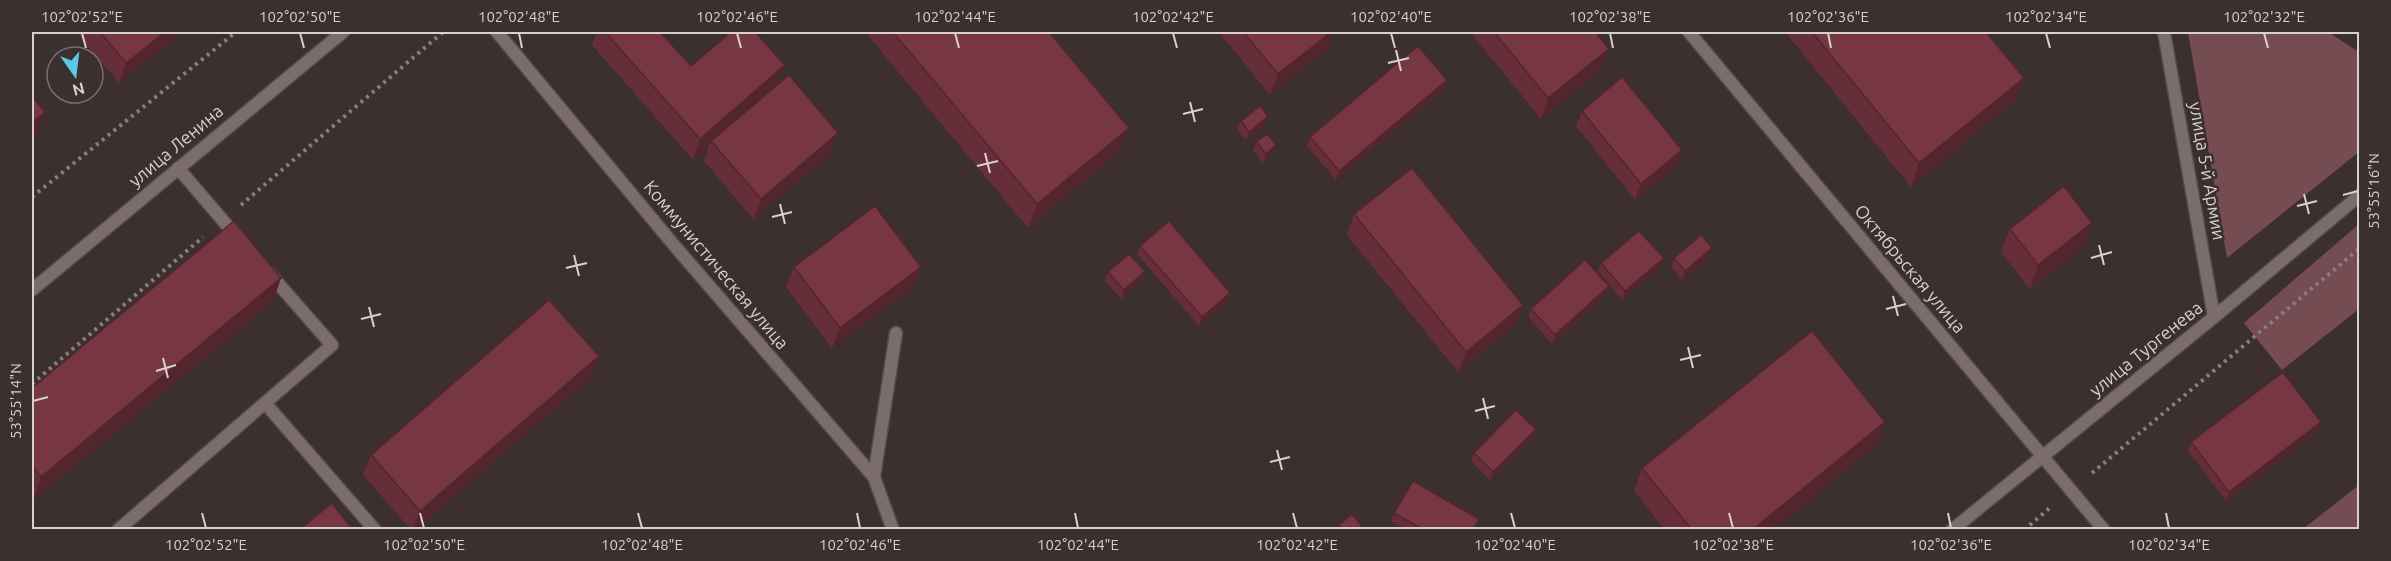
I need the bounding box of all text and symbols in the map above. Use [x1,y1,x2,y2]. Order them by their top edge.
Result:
text: 102°02'52"E [41,8,123,25]
text: 102°02'50"E [259,8,341,25]
text: 102°02'48"E [478,8,560,25]
text: 102°02'46"E [696,8,778,25]
text: 102°02'44"E [914,8,996,25]
text: 102°02'42"E [1132,8,1214,25]
text: 102°02'40"E [1350,8,1432,25]
text: 102°02'38"E [1569,8,1651,25]
text: 102°02'36"E [1787,8,1869,25]
text: 102°02'34"E [2005,8,2087,25]
text: 102°02'32"E [2223,8,2305,25]
north arrow [45,45,105,105]
text: N [71,79,87,100]
street label: улица Ленина [124,100,226,190]
street label: улица 5-й Армии [2186,100,2230,242]
text: 53°55'16"N [2365,153,2382,229]
street label: Коммунистическая улица [640,176,793,353]
street label: Октябрьская улица [1851,200,1970,337]
street label: улица Тургенева [2085,297,2206,400]
text: 53°55'14"N [7,363,24,439]
text: 102°02'52"E [165,536,247,553]
text: 102°02'50"E [383,536,465,553]
text: 102°02'48"E [601,536,683,553]
text: 102°02'46"E [819,536,901,553]
text: 102°02'44"E [1037,536,1119,553]
text: 102°02'42"E [1256,536,1338,553]
text: 102°02'40"E [1474,536,1556,553]
text: 102°02'38"E [1692,536,1774,553]
text: 102°02'36"E [1910,536,1992,553]
text: 102°02'34"E [2128,536,2210,553]

